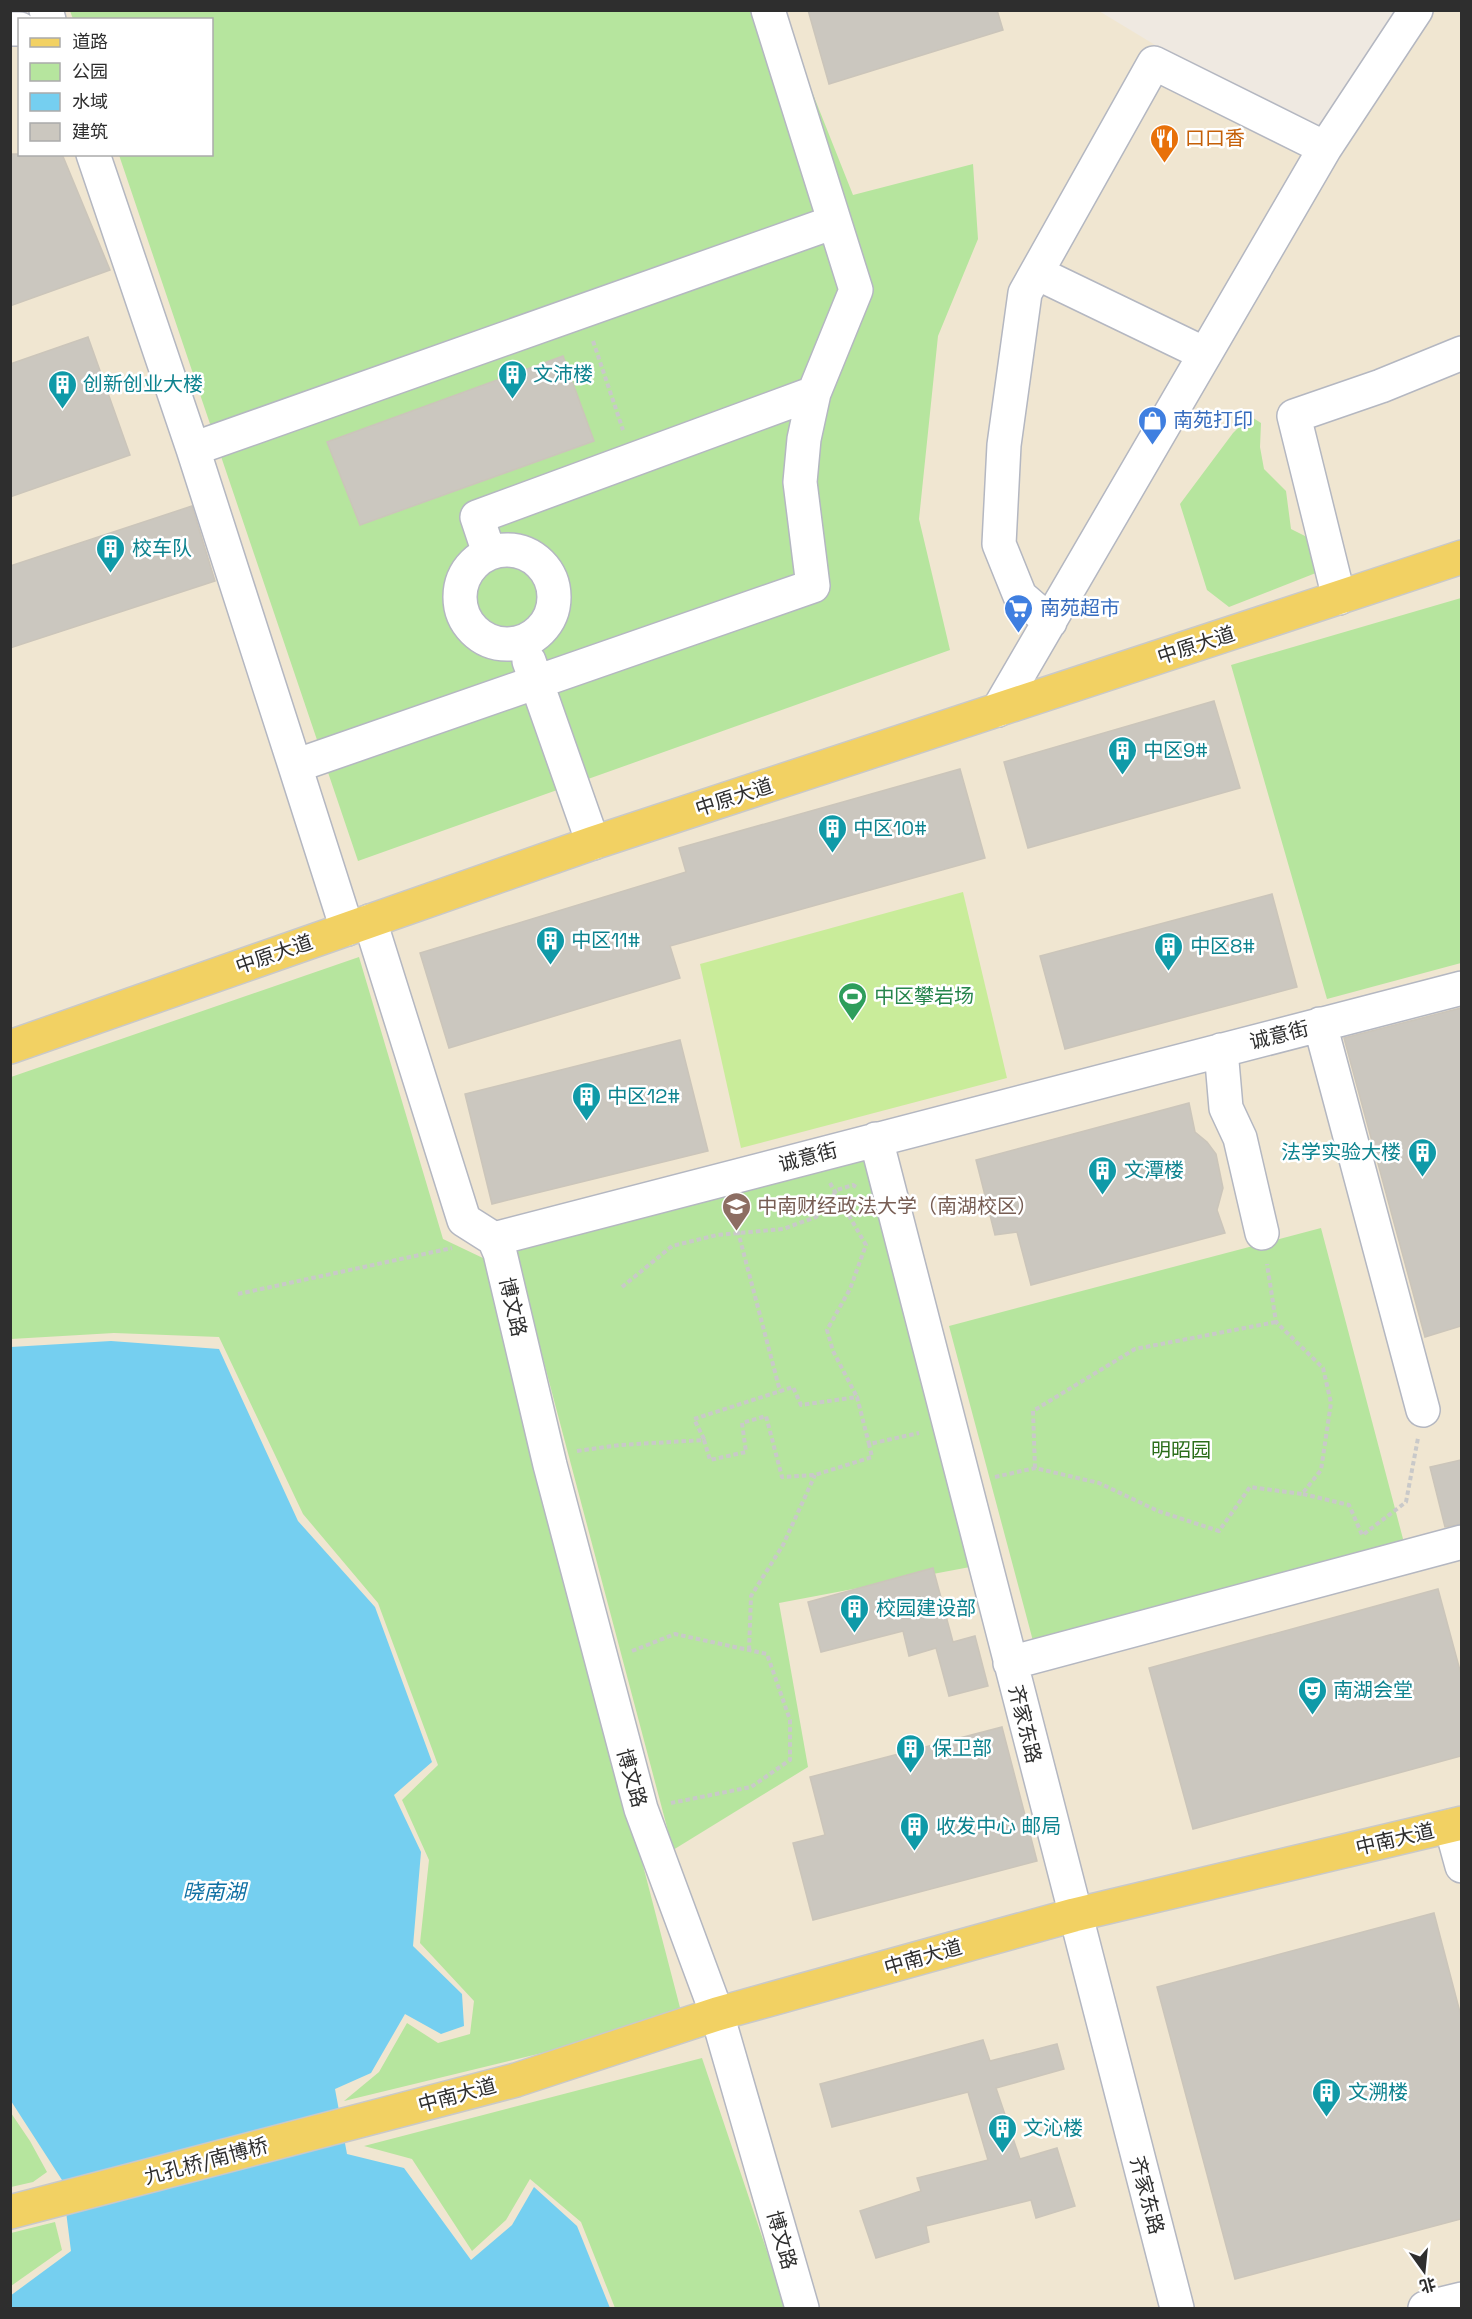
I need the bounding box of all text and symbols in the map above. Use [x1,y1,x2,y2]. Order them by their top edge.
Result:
legend [18,18,213,156]
text: 道路 [72,30,108,53]
text: 公园 [72,60,108,83]
text: 水域 [72,90,108,113]
text: 建筑 [72,120,108,143]
restaurant icon: 口口香 [1148,122,1180,164]
place label: 口口香 [1185,125,1245,151]
building icon: 文沛楼 [496,358,528,400]
place label: 文沛楼 [533,361,593,387]
building icon: 创新创业大楼 [46,368,78,410]
place label: 创新创业大楼 [83,371,203,397]
shop icon: 南苑打印 [1136,404,1168,446]
place label: 南苑打印 [1173,407,1253,433]
building icon: 校车队 [95,532,127,574]
place label: 校车队 [132,535,192,561]
supermarket icon: 南苑超市 [1003,592,1035,634]
place label: 南苑超市 [1040,595,1120,621]
street label: 中原大道 [1154,620,1238,670]
building icon: 中区9# [1106,734,1138,776]
place label: 中区9# [1143,737,1208,763]
street label: 中原大道 [692,772,776,822]
building icon: 中区10# [816,812,848,854]
place label: 中区10# [853,815,927,841]
building icon: 中区11# [534,924,566,966]
place label: 中区11# [571,927,640,953]
street label: 中原大道 [232,929,316,979]
building icon: 中区8# [1153,930,1185,972]
place label: 中区8# [1190,933,1255,959]
sports icon: 中区攀岩场 [837,980,869,1022]
place label: 中区攀岩场 [874,983,974,1009]
street label: 诚意街 [1247,1015,1311,1055]
building icon: 中区12# [570,1080,602,1122]
place label: 中区12# [607,1083,680,1109]
building icon: 法学实验大楼 [1406,1136,1438,1178]
street label: 诚意街 [776,1137,840,1177]
place label: 法学实验大楼 [1281,1139,1401,1165]
building icon: 文潭楼 [1087,1154,1119,1196]
place label: 文潭楼 [1124,1157,1184,1183]
school or university icon: 中南财经政法大学（南湖校区） [720,1190,752,1232]
place label: 中南财经政法大学（南湖校区） [757,1193,1037,1219]
street label: 博文路 [494,1275,532,1339]
park label: 明昭园 [1151,1437,1211,1463]
building icon: 校园建设部 [839,1592,871,1634]
place label: 校园建设部 [876,1595,976,1621]
theatre icon: 南湖会堂 [1296,1674,1328,1716]
place label: 南湖会堂 [1333,1677,1413,1703]
street label: 齐家东路 [1003,1682,1047,1766]
building icon: 保卫部 [895,1732,927,1774]
place label: 保卫部 [932,1735,992,1761]
street label: 博文路 [611,1746,653,1810]
building icon: 收发中心 邮局 [899,1810,931,1852]
place label: 收发中心 邮局 [936,1813,1061,1839]
street label: 中南大道 [1353,1817,1437,1861]
water label: 晓南湖 [183,1878,248,1905]
street label: 中南大道 [881,1933,965,1981]
street label: 中南大道 [415,2072,499,2118]
building icon: 文溯楼 [1311,2076,1343,2118]
place label: 文溯楼 [1348,2079,1408,2105]
building icon: 文沁楼 [986,2112,1018,2154]
place label: 文沁楼 [1023,2115,1083,2141]
street label: 九孔桥/南博桥 [141,2132,271,2190]
street label: 齐家东路 [1124,2153,1170,2237]
street label: 博文路 [761,2208,803,2272]
north arrow [1394,2241,1454,2301]
text: 北 [1417,2273,1438,2297]

